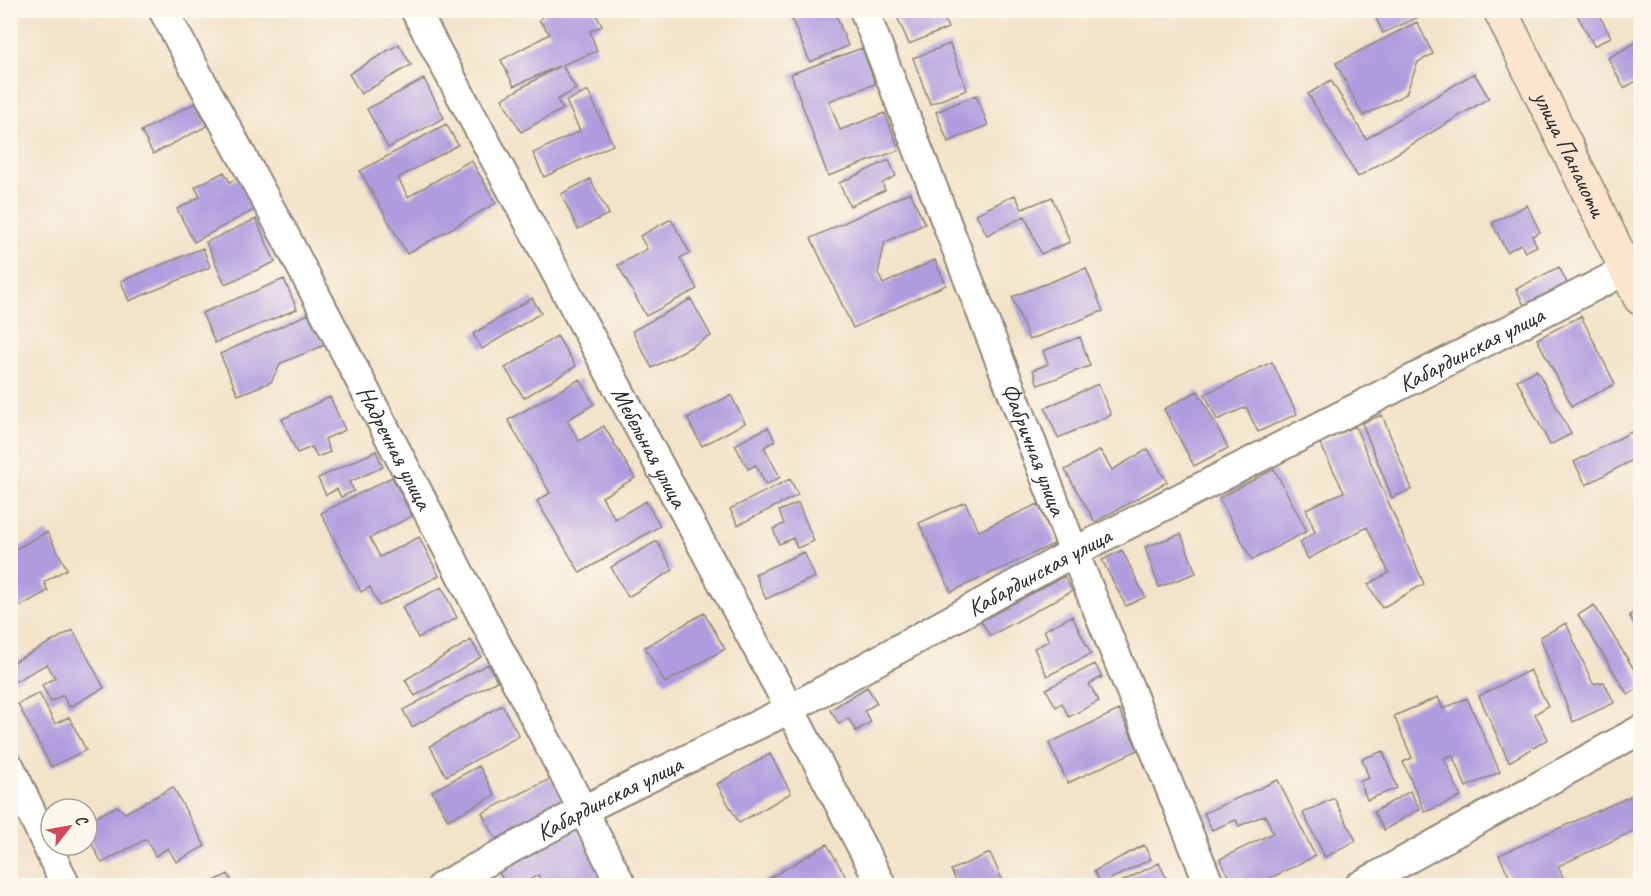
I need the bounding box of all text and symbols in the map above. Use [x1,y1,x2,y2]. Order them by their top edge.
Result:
street label: улица Панаиоти [1526,84,1614,223]
street label: Кабардинская улица [1393,299,1550,399]
street label: Фабричная улица [995,379,1074,521]
street label: Надречная улица [350,380,440,516]
street label: Мебельная улица [605,381,695,514]
street label: Кабардинская улица [962,520,1117,623]
street label: Кабардинская улица [531,748,688,847]
north arrow [39,797,99,857]
text: С [70,811,93,830]

